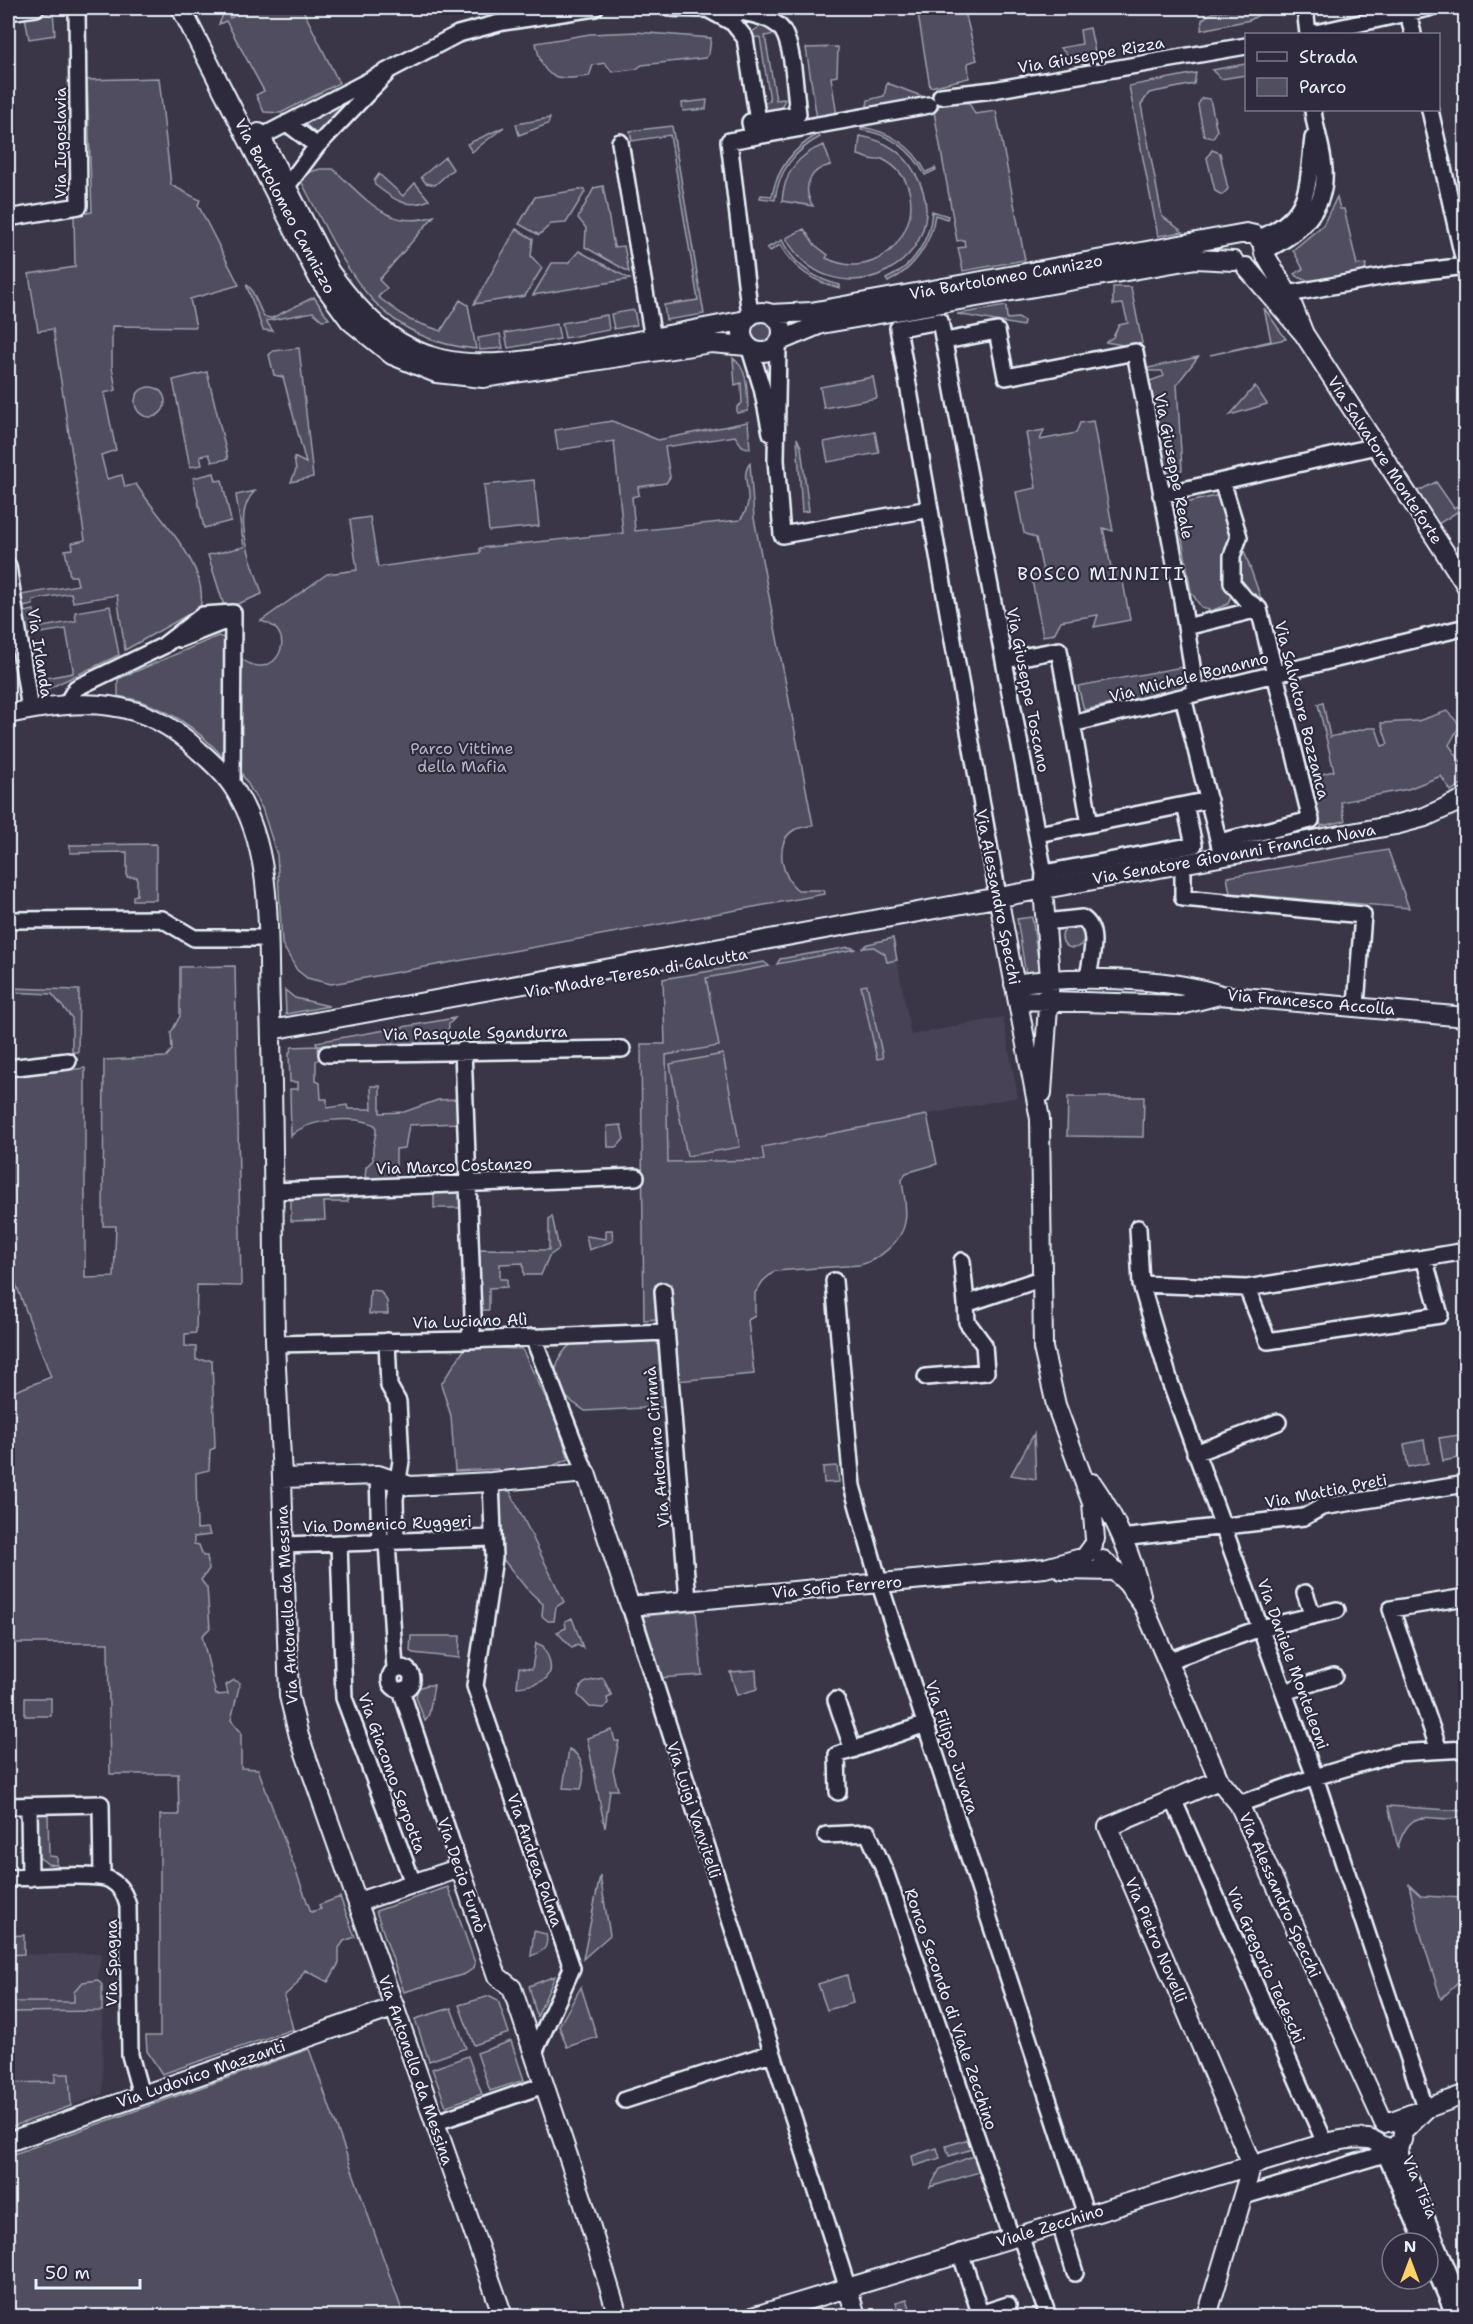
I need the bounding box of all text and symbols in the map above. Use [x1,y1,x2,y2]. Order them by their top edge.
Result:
street label: Via Giuseppe Rizza [1016,32,1166,78]
legend [1245,33,1440,111]
text: Strada [1299,45,1358,69]
text: Parco [1299,75,1347,99]
street label: Via Iugoslavia [50,87,71,199]
street label: Via Bartolomeo Cannizzo [230,115,340,297]
street label: Via Bartolomeo Cannizzo [908,250,1104,304]
street label: Via Salvatore Monteforte [1323,372,1447,548]
street label: Via Giuseppe Reale [1150,391,1198,541]
district label: BOSCO MINNITI [1017,562,1185,586]
street label: Via Giuseppe Toscano [1002,606,1054,774]
street label: Via Irlanda [23,607,57,699]
street label: Via Salvatore Bozzanca [1270,619,1334,801]
street label: Via Michele Bonanno [1107,647,1271,707]
park label: Parco Vittime della Mafia [410,738,514,777]
street label: Via Alessandro Specchi [971,807,1025,987]
street label: Via Senatore Giovanni Francica Nava [1091,819,1377,889]
street label: Via Madre Teresa di Calcutta [523,943,749,1003]
street label: Via Francesco Accolla [1226,984,1396,1020]
street label: Via Pasquale Sgandurra [382,1021,568,1045]
street label: Via Marco Costanzo [375,1153,533,1179]
street label: Via Luciano Alì [412,1308,528,1334]
street label: Via Antonino Cirinnà [640,1366,674,1528]
street label: Via Mattia Preti [1263,1469,1389,1513]
street label: Via Antonello da Messina [271,1505,303,1705]
street label: Via Domenico Ruggeri [302,1511,472,1537]
street label: Via Sofio Ferrero [771,1571,903,1603]
street label: Via Daniele Monteleoni [1252,1576,1334,1752]
street label: Via Filippo Juvara [921,1678,984,1816]
street label: Via Giacomo Serpotta [353,1690,431,1856]
street label: Via Luigi Vanvitelli [662,1739,726,1881]
street label: Via Andrea Palma [502,1791,568,1929]
street label: Via Alessandro Specchi [1234,1809,1326,1981]
street label: Via Decio Furnò [432,1815,492,1935]
street label: Via Pietro Novelli [1120,1874,1192,2006]
street label: Via Gregorio Tedeschi [1222,1883,1310,2047]
street label: Ronco Secondo di Viale Zecchino [900,1886,1002,2132]
street label: Via Spagna [101,1919,122,2007]
street label: Via Antonello da Messina [374,1972,458,2168]
street label: Via Ludovico Mazzanti [114,2035,288,2113]
street label: Via Tisia [1397,2152,1443,2222]
street label: Viale Zecchino [994,2200,1106,2252]
north arrow [1380,2231,1440,2291]
text: N [1404,2236,1416,2257]
scale bar [36,2252,140,2290]
text: 50 m [45,2261,90,2285]

